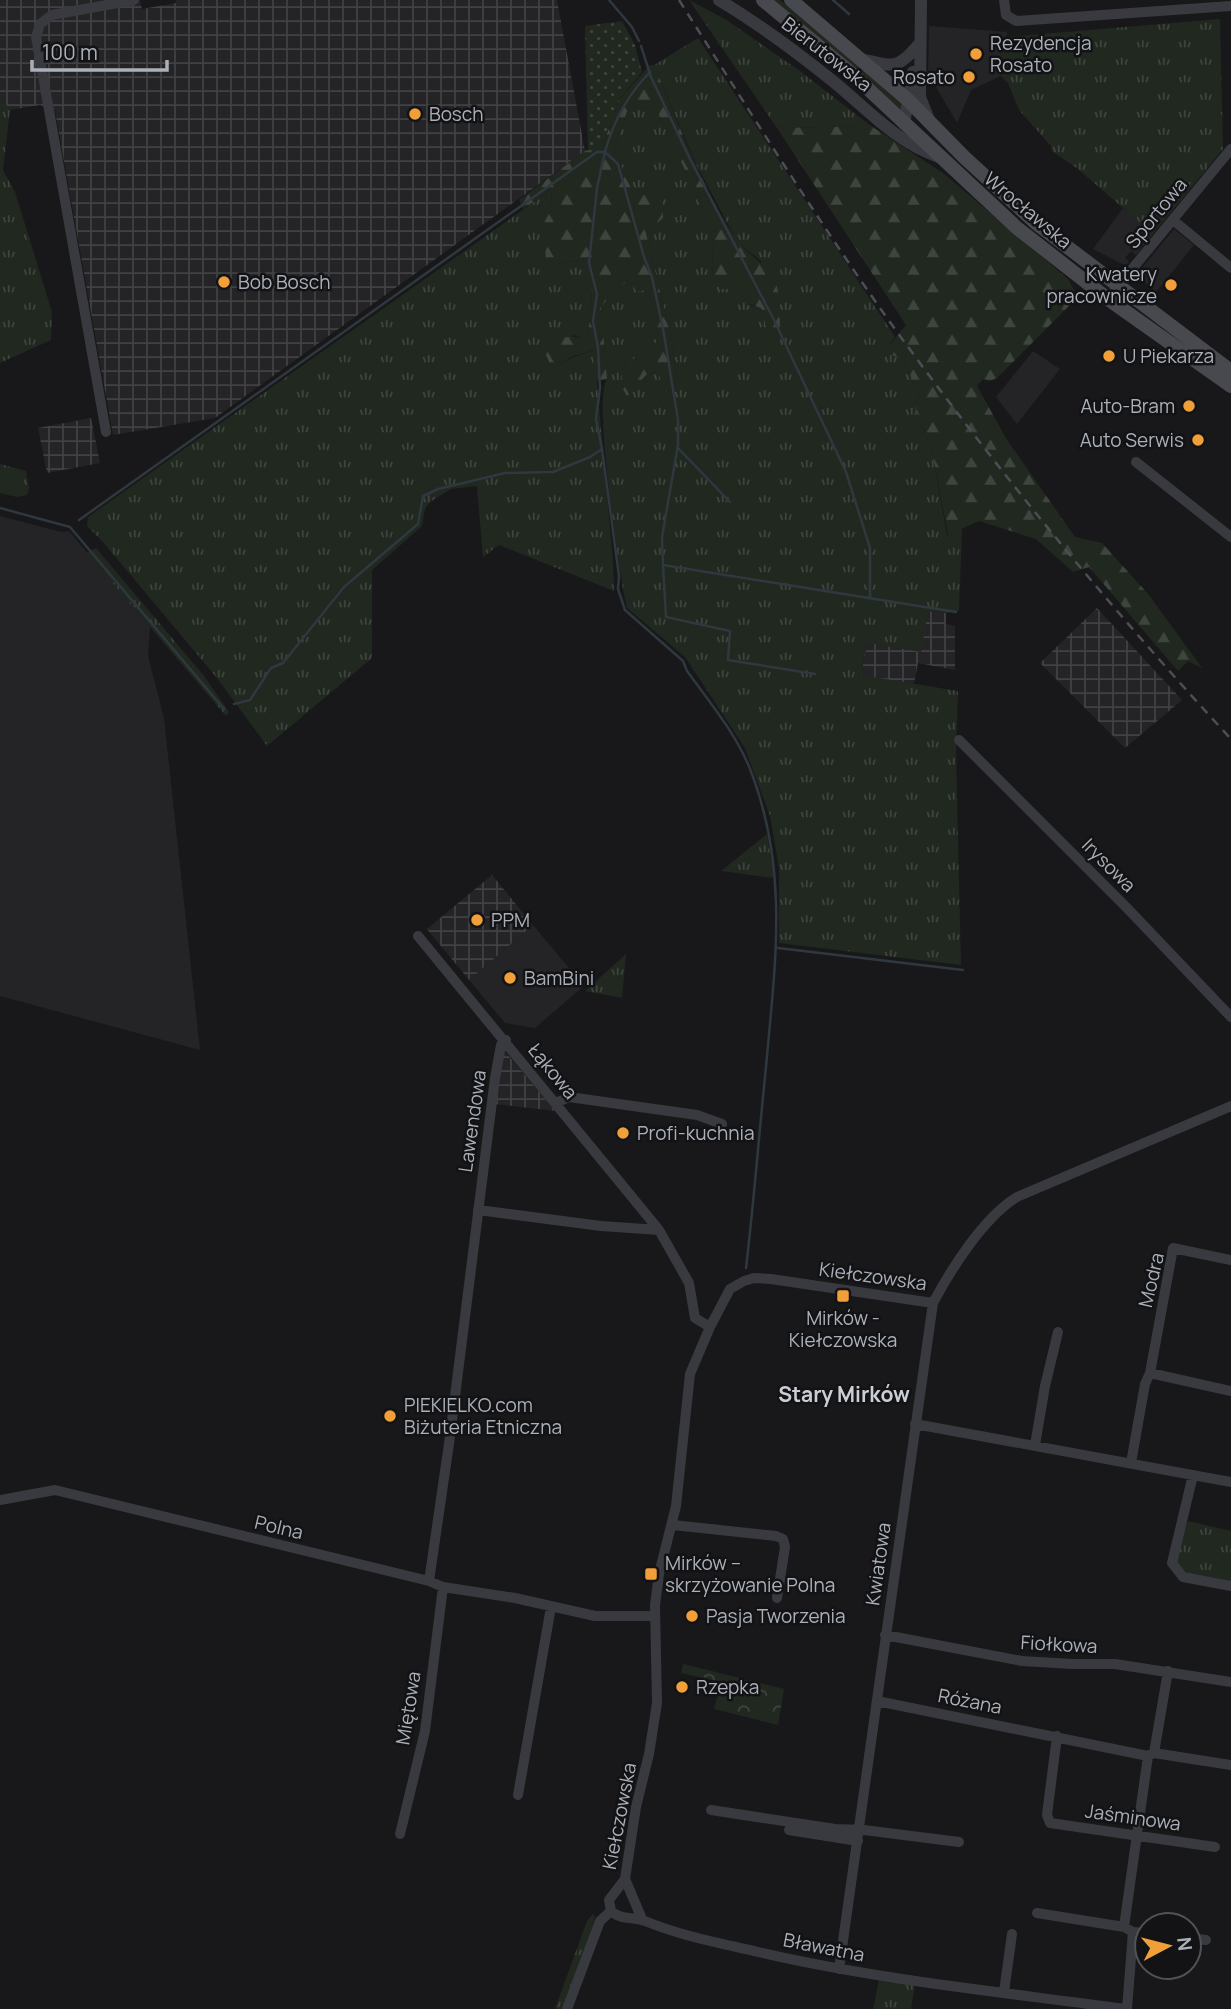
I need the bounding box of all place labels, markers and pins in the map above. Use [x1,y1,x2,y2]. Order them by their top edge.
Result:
place label: Rezydencja Rosato [990,30,1092,78]
marker: Rezydencja Rosato [968,46,984,62]
place label: Rosato [893,64,955,90]
marker: Rosato [961,69,977,85]
place label: Bosch [429,101,484,127]
marker: Bosch [407,106,423,122]
place label: Kwatery pracownicze [1046,261,1157,309]
place label: Bob Bosch [238,269,331,295]
marker: Bob Bosch [216,274,232,290]
marker: Kwatery pracownicze [1163,277,1179,293]
place label: U Piekarza [1123,343,1214,369]
marker: U Piekarza [1101,348,1117,364]
place label: Auto-Bram [1080,393,1175,419]
marker: Auto-Bram [1181,398,1197,414]
place label: Auto Serwis [1080,427,1184,453]
marker: Auto Serwis [1190,432,1206,448]
place label: PPM [491,907,530,933]
marker: PPM [469,912,485,928]
place label: BamBini [524,965,594,991]
marker: BamBini [502,970,518,986]
place label: Profi-kuchnia [637,1120,755,1146]
marker: Profi-kuchnia [615,1125,631,1141]
marker: Mirków - Kiełczowska [835,1288,851,1304]
place label: Mirków - Kiełczowska [789,1305,897,1353]
place label: PIEKIELKO.com Biżuteria Etniczna [404,1392,562,1440]
marker: PIEKIELKO.com Biżuteria Etniczna [382,1408,398,1424]
place label: Mirków – skrzyżowanie Polna [665,1550,835,1598]
marker: Mirków – skrzyżowanie Polna [643,1566,659,1582]
place label: Pasja Tworzenia [706,1603,846,1629]
marker: Pasja Tworzenia [684,1608,700,1624]
place label: Rzepka [696,1674,759,1700]
marker: Rzepka [674,1679,690,1695]

